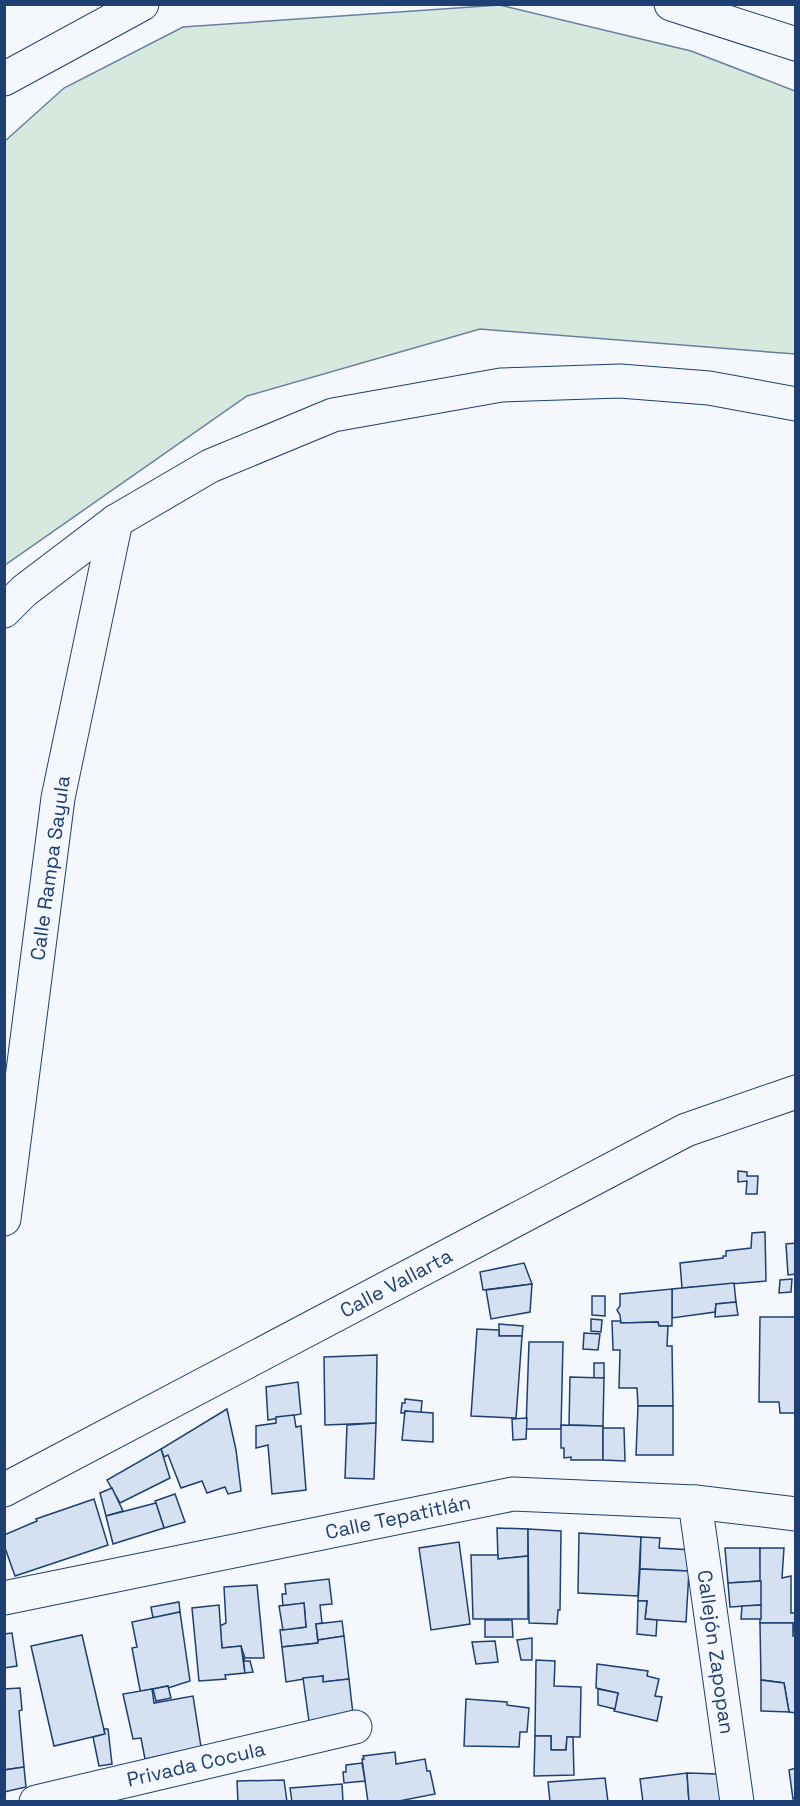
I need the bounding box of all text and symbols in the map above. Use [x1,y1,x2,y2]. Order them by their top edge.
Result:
street label: Calle Rampa Sayula [24,774,76,962]
street label: Calle Vallarta [335,1243,457,1323]
street label: Calle Tepatitlán [323,1489,473,1545]
street label: Callejón Zapopan [692,1568,740,1736]
street label: Privada Cocula [124,1735,268,1793]

